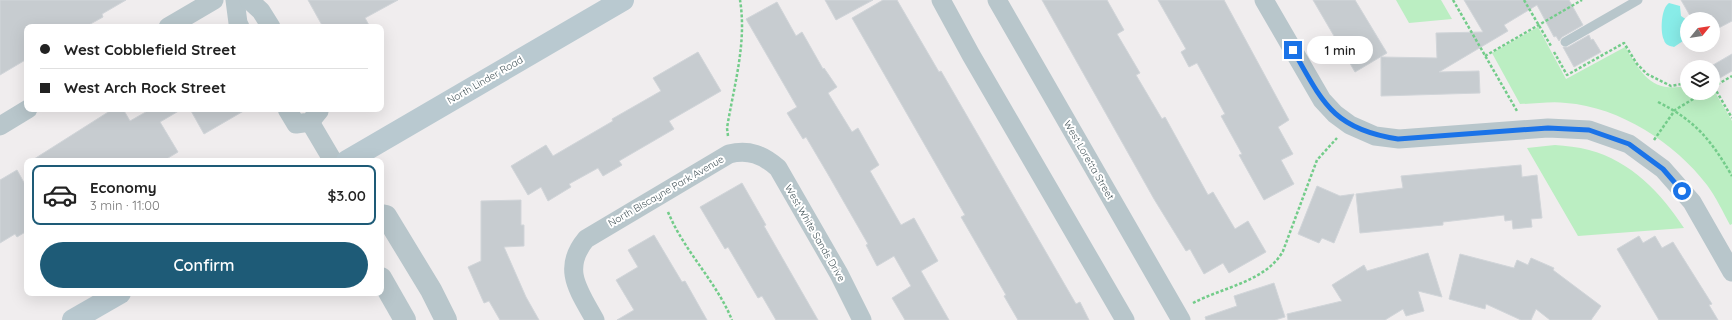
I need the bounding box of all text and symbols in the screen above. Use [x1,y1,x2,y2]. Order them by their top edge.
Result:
north arrow [1680,12,1720,52]
map controls [1680,12,1720,100]
callout: 1 min [1307,36,1373,64]
text: West Cobblefield Street [64,40,236,59]
route end [1284,41,1302,59]
text: 1 min [1324,42,1356,58]
street label: North Linder Road [445,53,525,107]
button: layers [1680,60,1720,100]
text: West Arch Rock Street [64,78,226,97]
street label: West Loretta Street [1061,118,1117,203]
street label: North Biscayne Park Avenue [606,152,726,230]
icon: car [42,177,78,213]
text: Economy [90,178,157,197]
street label: West White Sands Drive [782,182,848,284]
route start [1673,182,1691,200]
text: $3.00 [328,186,366,205]
text: 3 min · 11:00 [90,197,160,213]
button: Confirm [40,242,368,288]

